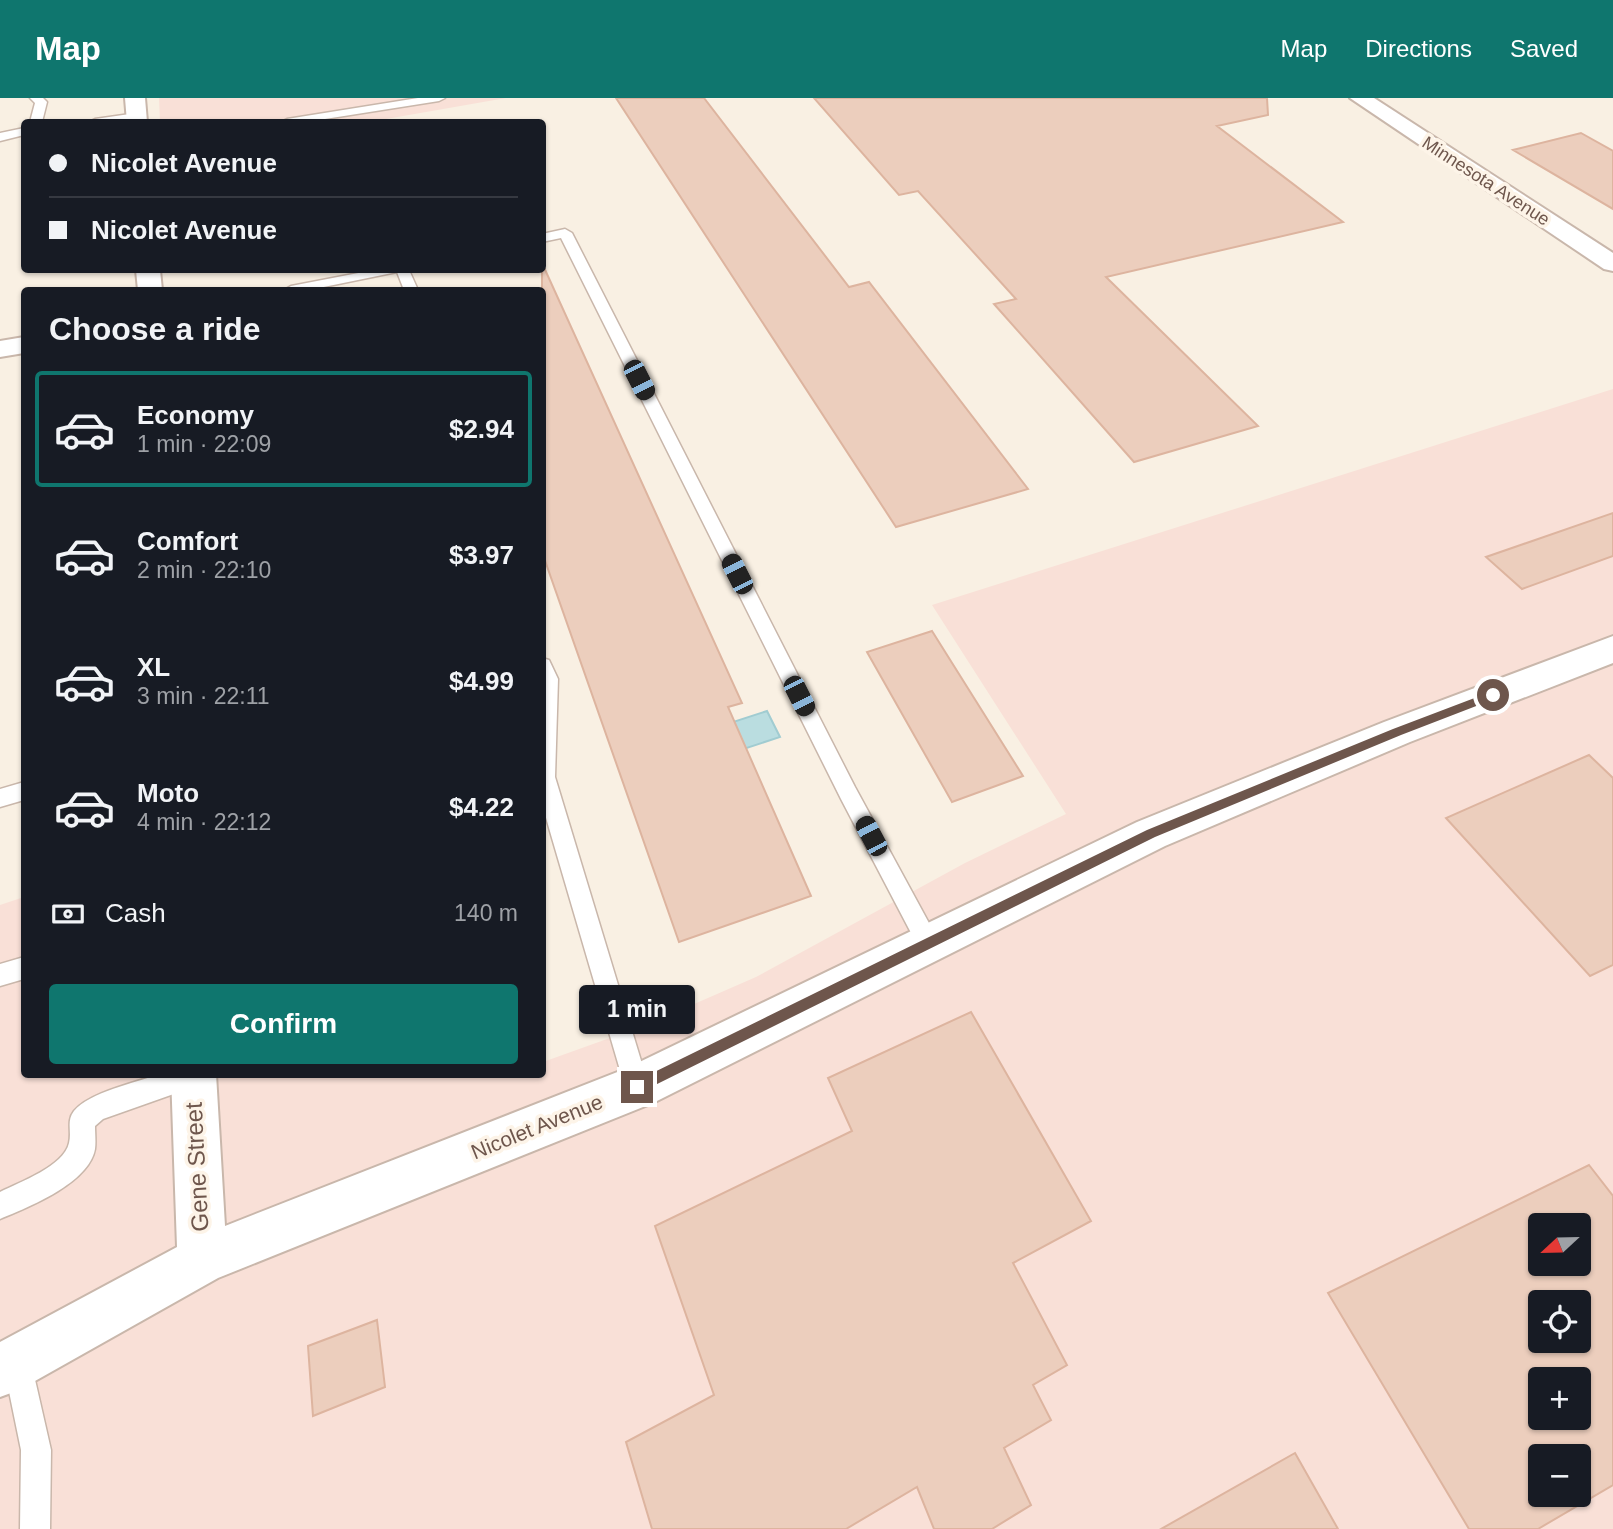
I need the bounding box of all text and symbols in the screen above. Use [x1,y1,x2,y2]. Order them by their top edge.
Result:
text: Map [35,30,101,67]
text: Map [1281,35,1327,62]
text: Directions [1365,35,1472,62]
text: Saved [1510,35,1578,62]
street label: Minnesota Avenue [1419,132,1553,230]
text: Nicolet Avenue [91,148,277,178]
text: Nicolet Avenue [91,215,277,245]
text: Choose a ride [49,311,261,347]
car [621,357,658,403]
icon: car [53,398,116,461]
text: Economy [137,400,254,430]
text: $2.94 [449,414,514,444]
text: 1 min · 22:09 [137,431,271,457]
icon: car [53,524,116,587]
text: Comfort [137,526,238,556]
text: $3.97 [449,540,514,570]
car [719,551,756,597]
text: 2 min · 22:10 [137,557,271,583]
icon: car [53,650,116,713]
text: XL [137,652,170,682]
text: $4.99 [449,666,514,696]
car [781,673,818,719]
route start [1477,679,1509,711]
text: 3 min · 22:11 [137,683,270,709]
icon: car [53,776,116,839]
text: Moto [137,778,199,808]
text: $4.22 [449,792,514,822]
text: 4 min · 22:12 [137,809,271,835]
car [852,813,891,859]
icon: cash [49,895,87,933]
text: Cash [105,898,166,928]
text: 140 m [454,900,518,926]
button: Confirm [49,984,518,1064]
callout: 1 min [579,986,695,1034]
text: 1 min [607,996,667,1022]
route end [621,1071,653,1103]
street label: Nicolet Avenue [468,1090,606,1163]
street label: Gene Street [180,1101,213,1232]
north arrow [1528,1213,1591,1276]
map controls [1528,1213,1591,1507]
button: locate [1528,1290,1591,1353]
button: + [1528,1367,1591,1430]
button: − [1528,1444,1591,1507]

